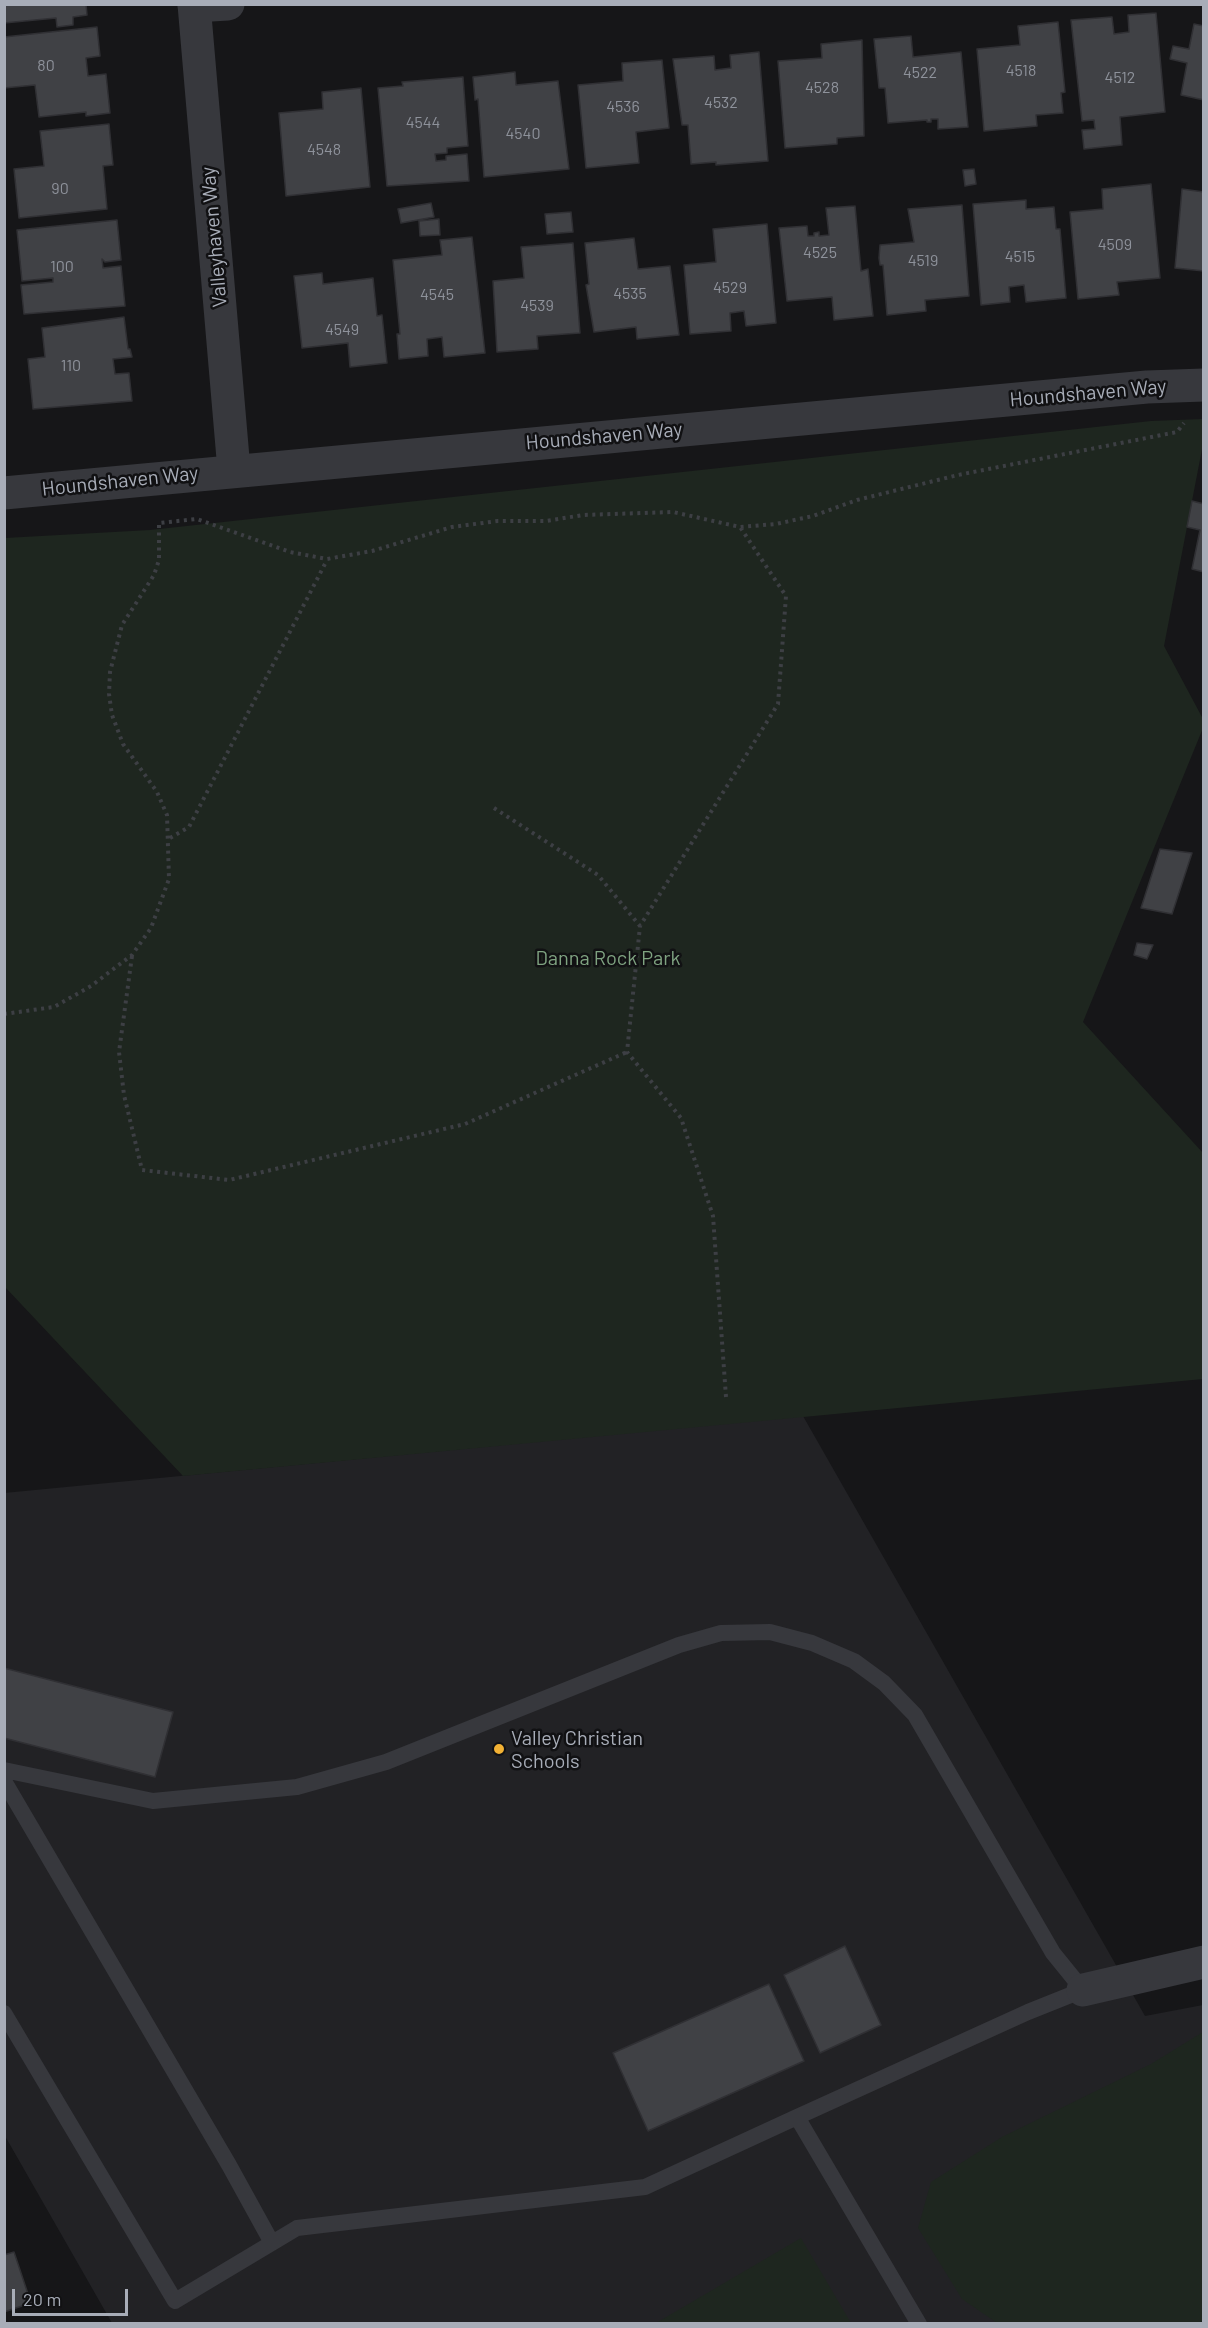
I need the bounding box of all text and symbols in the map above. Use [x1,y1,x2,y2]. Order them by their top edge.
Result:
house number: 80 [37,56,55,76]
house number: 4518 [1006,61,1036,81]
house number: 4522 [903,63,937,83]
house number: 4512 [1105,68,1135,88]
house number: 4528 [805,78,839,98]
house number: 4532 [704,93,738,113]
house number: 4536 [606,97,640,117]
house number: 4544 [406,113,440,133]
house number: 4540 [506,124,540,144]
house number: 4548 [307,140,341,160]
street label: Valleyhaven Way [196,166,232,308]
house number: 90 [51,179,69,199]
house number: 4509 [1098,235,1132,255]
house number: 4525 [803,243,837,263]
house number: 4515 [1005,247,1035,267]
house number: 4519 [908,251,938,271]
house number: 100 [50,257,74,277]
house number: 4529 [713,278,747,298]
house number: 4535 [613,284,647,304]
house number: 4545 [420,285,454,305]
house number: 4539 [520,296,554,316]
house number: 4549 [325,320,359,340]
house number: 110 [61,356,81,376]
street label: Houndshaven Way [1009,374,1167,412]
street label: Houndshaven Way [525,417,683,455]
street label: Houndshaven Way [41,461,199,501]
park label: Danna Rock Park [535,946,681,970]
place label: Valley Christian Schools [511,1726,643,1773]
marker: Valley Christian Schools [492,1742,506,1756]
scale bar [15,2277,130,2315]
text: 20 m [23,2288,61,2310]

